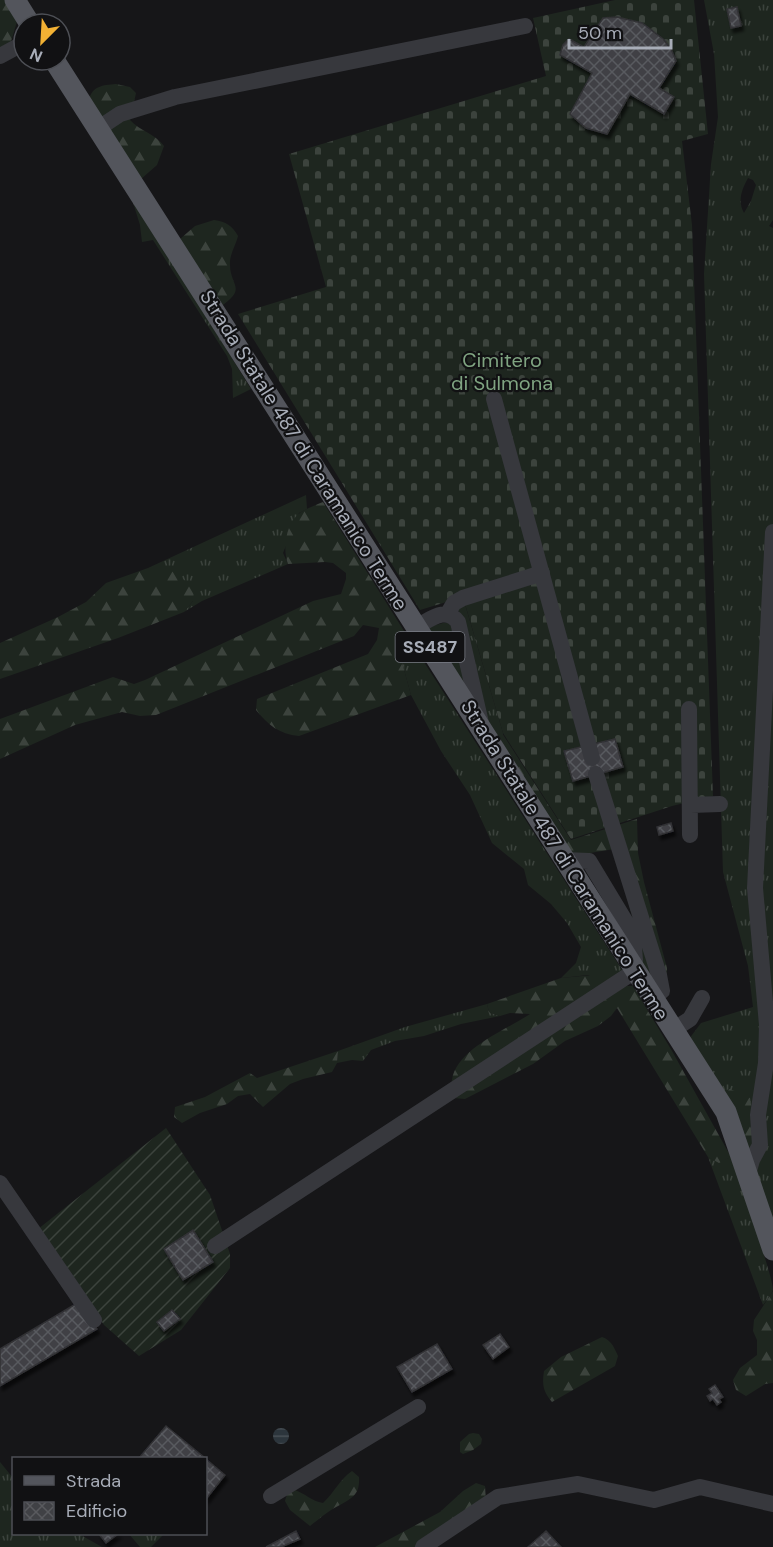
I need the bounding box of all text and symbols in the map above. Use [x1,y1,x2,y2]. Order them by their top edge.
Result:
north arrow [12,12,72,72]
scale bar [569,12,671,50]
text: 50 m [578,21,622,45]
text: N [27,43,46,67]
street label: Strada Statale 487 di Caramanico Terme [194,285,414,615]
park label: Cimitero di Sulmona [451,347,553,396]
road number: SS487 [396,632,464,662]
street label: Strada Statale 487 di Caramanico Terme [455,695,675,1025]
legend [12,1457,207,1535]
text: Strada [66,1469,121,1493]
text: Edificio [66,1499,127,1523]

